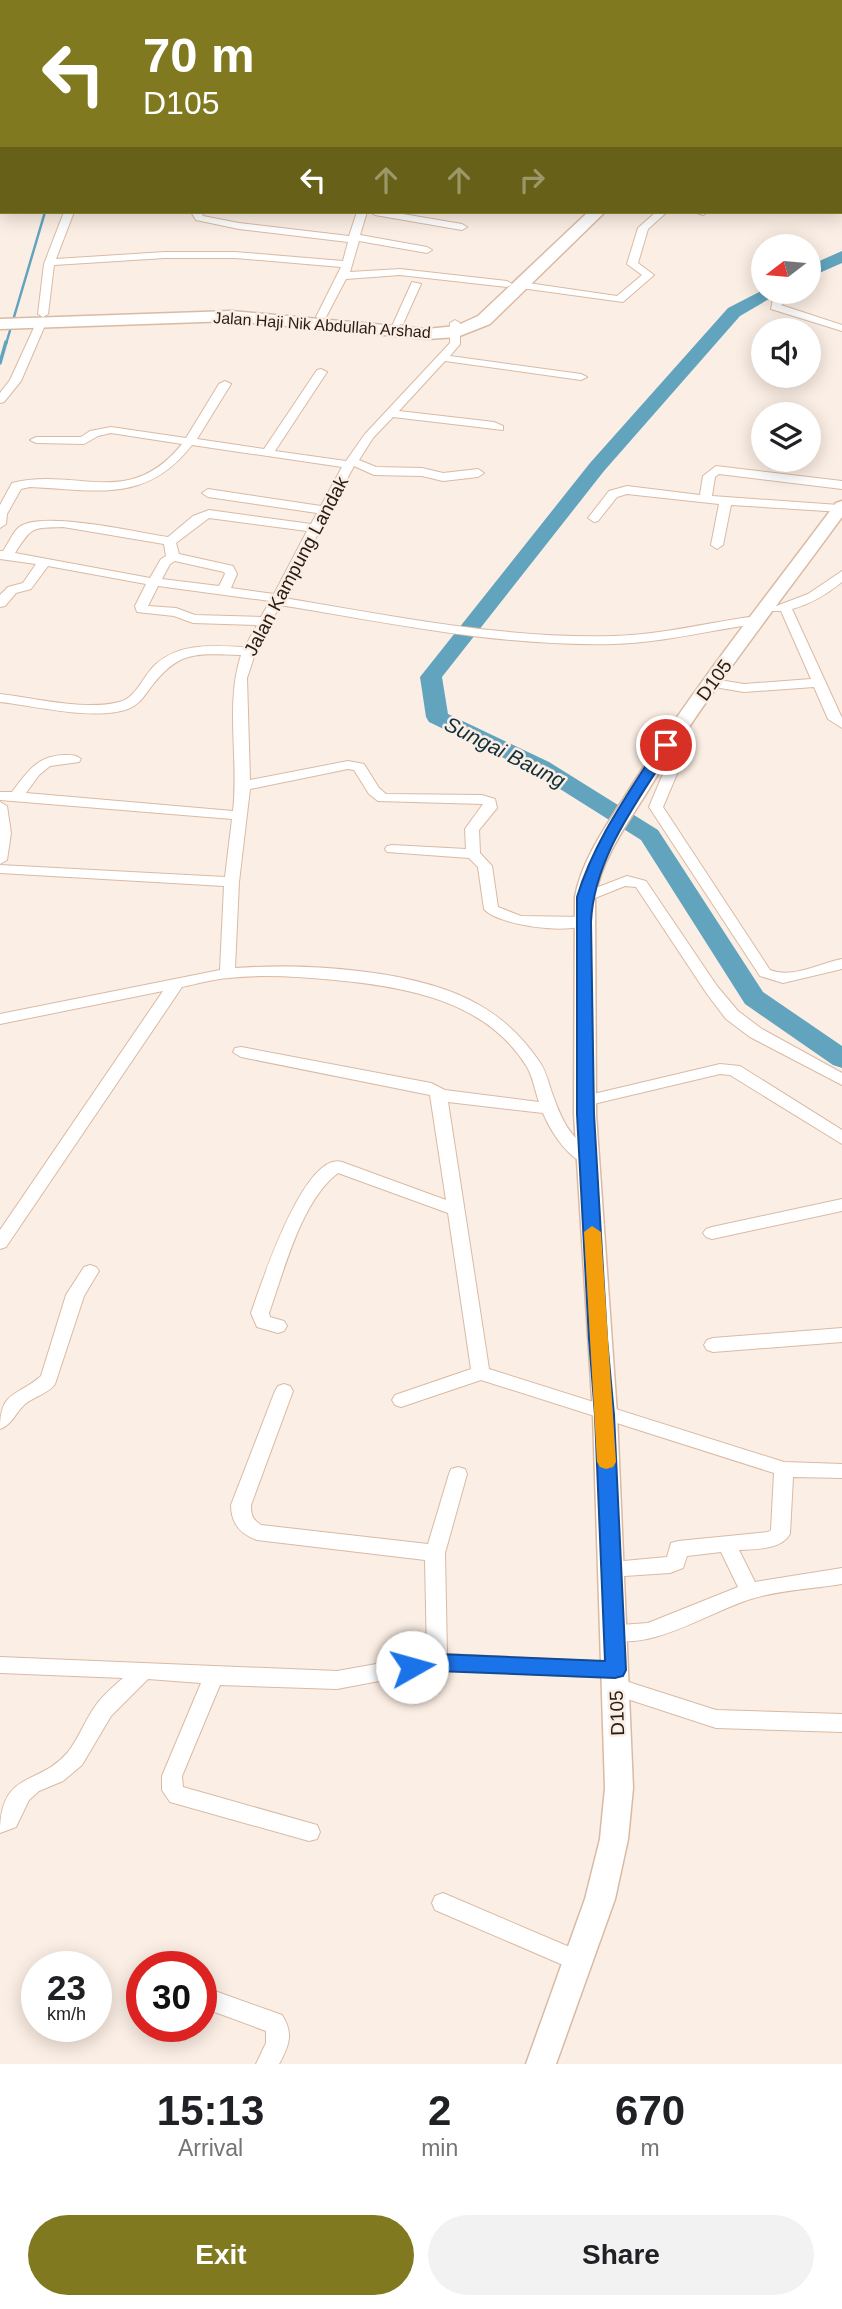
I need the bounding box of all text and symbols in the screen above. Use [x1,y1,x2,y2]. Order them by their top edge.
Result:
icon: left [28,28,119,119]
text: 70 m [143,28,255,82]
text: D105 [143,85,220,121]
icon: left [294,161,332,199]
icon: ahead [367,161,405,199]
icon: ahead [440,161,478,199]
icon: right [513,161,551,199]
north arrow [751,234,821,304]
map controls [751,234,821,472]
street label: Jalan Haji Nik Abdullah Arshad [213,309,431,341]
button: sound [751,318,821,388]
button: layers [751,402,821,472]
street label: Jalan Kampung Landak [240,472,352,659]
street label: D105 [692,655,736,705]
water label: Sungai Baung [441,712,569,792]
pin [636,715,696,775]
icon: arrive [647,726,685,764]
position arrow [375,1630,449,1704]
street label: D105 [606,1690,628,1736]
speed limit sign: 30 [126,1951,217,2042]
text: 23 [47,1968,86,2007]
text: km/h [47,2004,86,2024]
text: 15:13 [157,2087,264,2134]
text: 2 [428,2087,451,2134]
text: 670 [615,2087,685,2134]
text: Arrival [178,2135,243,2161]
text: min [421,2135,458,2161]
text: m [641,2135,660,2161]
button: Exit [28,2215,414,2295]
button: Share [428,2215,814,2295]

